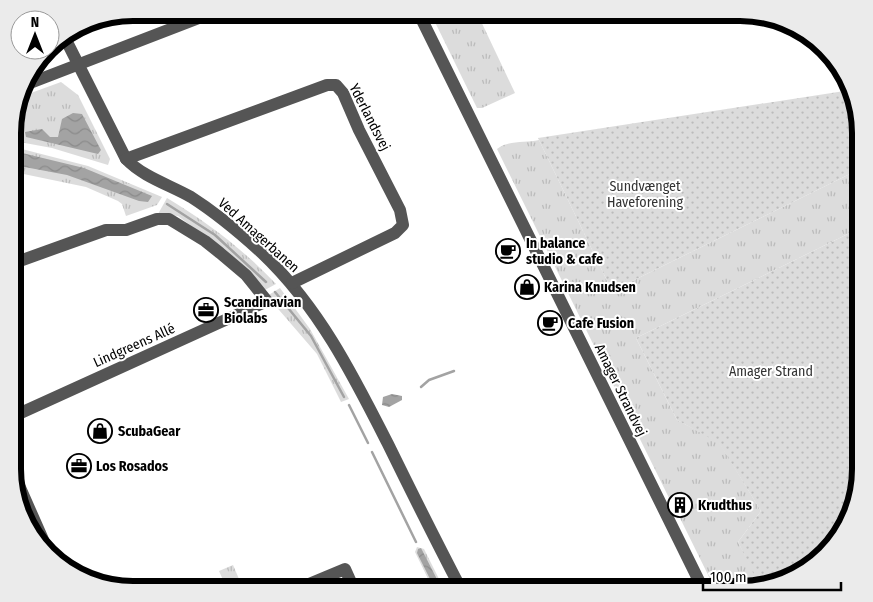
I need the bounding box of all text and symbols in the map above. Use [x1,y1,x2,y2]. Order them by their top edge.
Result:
north arrow [10,10,60,60]
text: N [31,14,39,31]
street label: Yderlandsvej [345,81,394,154]
park label: Sundvænget Haveforening [607,178,683,211]
street label: Ved Amagerbanen [215,194,303,276]
place label: In balance studio & cafe [526,235,603,268]
cafe icon: In balance studio & cafe [495,238,521,264]
shop icon: Karina Knudsen [514,274,540,300]
place label: Karina Knudsen [544,279,636,296]
place label: Scandinavian Biolabs [224,294,301,327]
office icon: Scandinavian Biolabs [193,297,219,323]
cafe icon: Cafe Fusion [537,310,563,336]
place label: Cafe Fusion [568,315,634,332]
street label: Lindgreens Allé [91,320,178,371]
street label: Amager Strandvej [591,341,650,439]
park label: Amager Strand [729,363,813,380]
shop icon: ScubaGear [87,418,113,444]
place label: ScubaGear [118,423,181,440]
office icon: Los Rosados [66,453,92,479]
place label: Los Rosados [96,458,168,475]
building icon: Krudthus [667,492,693,518]
place label: Krudthus [698,497,752,514]
scale bar [703,560,840,592]
text: 100 m [710,568,747,586]

